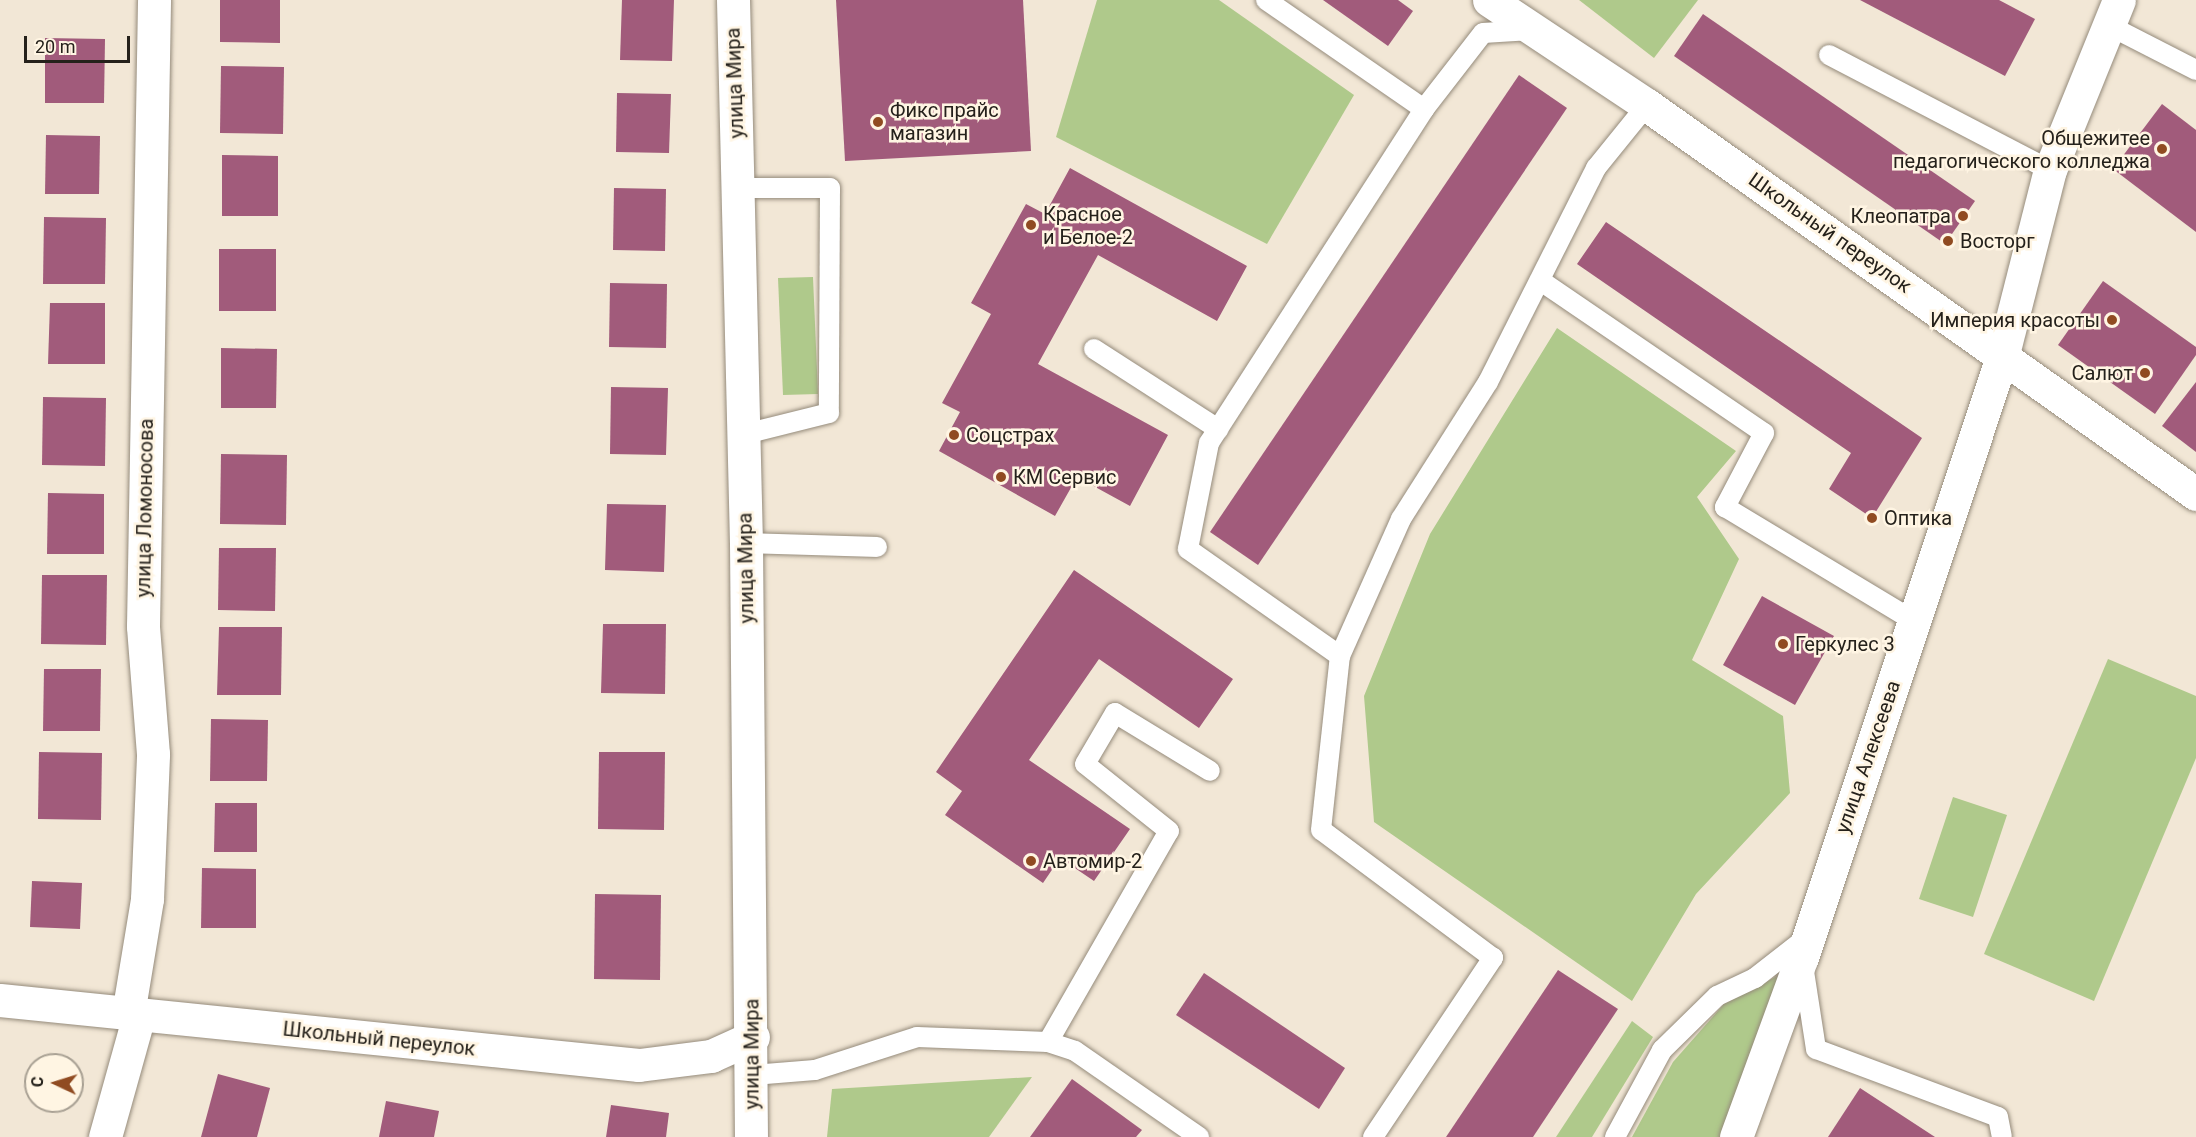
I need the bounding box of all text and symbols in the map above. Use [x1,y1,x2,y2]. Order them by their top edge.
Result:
scale bar [27,24,134,62]
street label: улица Мира [721,27,749,139]
text: 20 m [35,36,75,57]
place label: Фикс прайс магазин [890,98,999,145]
marker: Фикс прайс магазин [871,115,885,129]
place label: Общежитее педагогического колледжа [1893,126,2150,173]
marker: Общежитее педагогического колледжа [2155,142,2169,156]
street label: Школьный переулок [1744,168,1916,298]
place label: Красное и Белое-2 [1043,202,1133,249]
place label: Клеопатра [1851,204,1951,228]
marker: Клеопатра [1956,209,1970,223]
marker: Красное и Белое-2 [1024,218,1038,232]
place label: Восторг [1960,229,2035,253]
marker: Восторг [1941,234,1955,248]
place label: Империя красоты [1930,308,2100,332]
marker: Империя красоты [2105,313,2119,327]
place label: Салют [2072,361,2133,385]
marker: Салют [2138,366,2152,380]
street label: улица Ломоносова [131,418,159,598]
place label: Соцстрах [966,423,1054,447]
marker: Соцстрах [947,428,961,442]
place label: КМ Сервис [1013,465,1117,489]
marker: КМ Сервис [994,470,1008,484]
place label: Оптика [1884,506,1952,530]
marker: Оптика [1865,511,1879,525]
street label: улица Мира [733,512,759,624]
place label: Геркулес 3 [1795,632,1895,656]
marker: Геркулес 3 [1776,637,1790,651]
street label: улица Алексеева [1831,677,1905,837]
place label: Автомир-2 [1043,849,1142,873]
marker: Автомир-2 [1024,854,1038,868]
street label: улица Мира [740,999,764,1109]
street label: Школьный переулок [282,1017,476,1061]
north arrow [24,1053,84,1113]
text: С [28,1076,47,1088]

